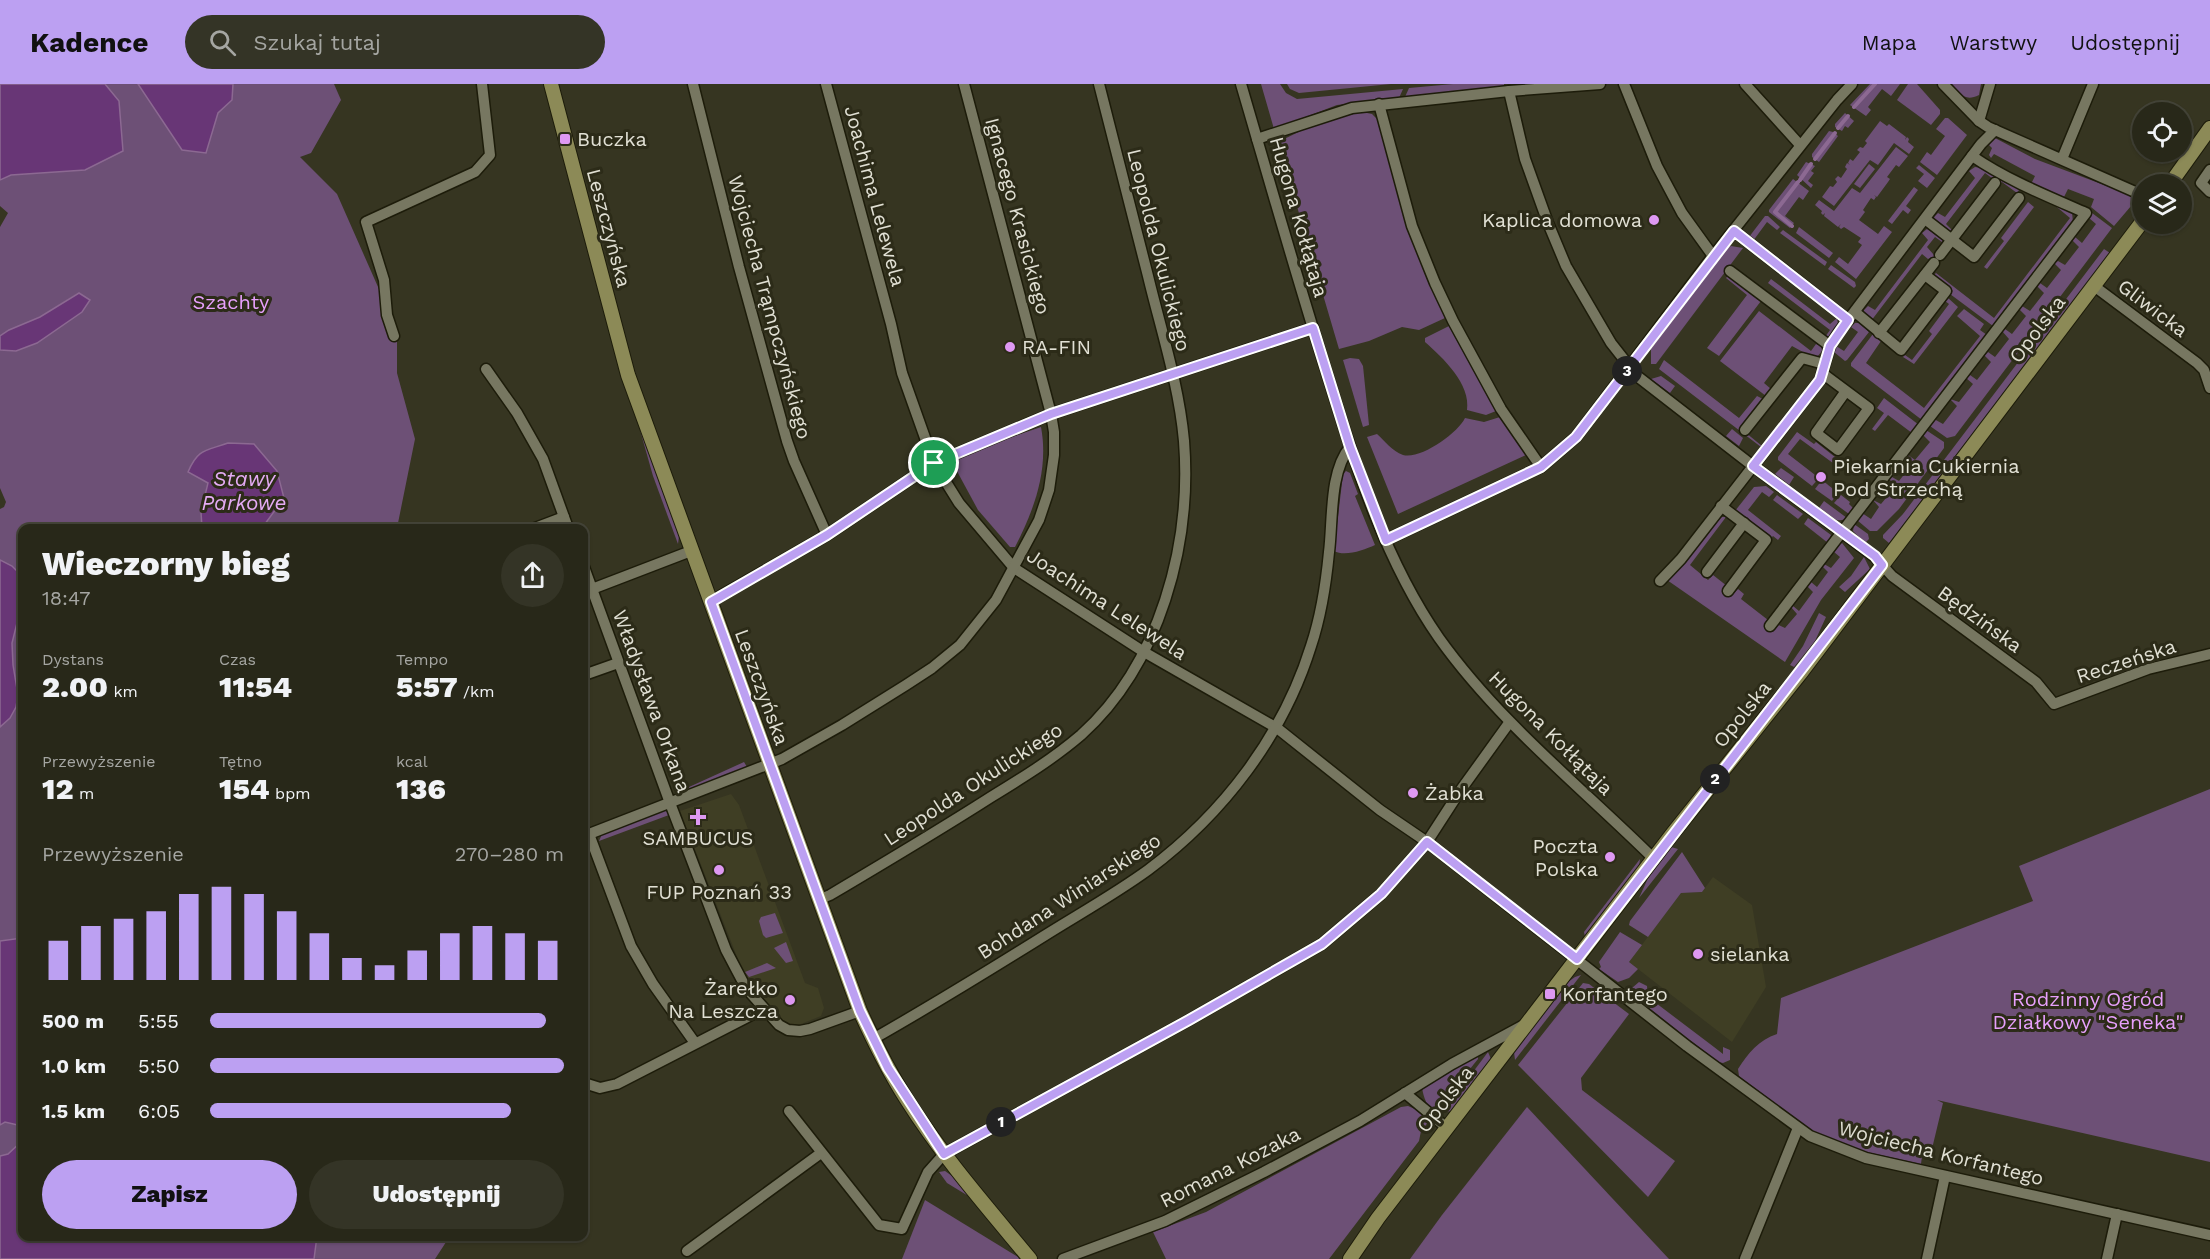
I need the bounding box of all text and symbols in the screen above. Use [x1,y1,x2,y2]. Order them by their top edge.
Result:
search box [185,15,605,69]
text: Kadence [30,26,149,59]
icon: search [206,26,239,59]
text: Szukaj tutaj [254,30,381,55]
text: Mapa [1862,30,1917,55]
text: Warstwy [1950,30,2037,55]
text: Udostępnij [2070,30,2180,55]
map controls [2132,102,2192,234]
button: locate [2132,102,2192,162]
street label: Joachima Lelewela [839,103,911,289]
street label: Ignacego Krasickiego [980,115,1056,317]
place label: Buczka [577,127,647,151]
marker: Buczka [558,132,572,146]
street label: Hugona Kołłątaja [1265,134,1333,300]
street label: Leopolda Okulickiego [1122,146,1196,354]
street label: Leszczyńska [582,166,636,290]
street label: Wojciecha Trąmpczyńskiego [723,172,817,442]
button: layers [2132,174,2192,234]
place label: Kaplica domowa [1482,208,1642,232]
marker: Kaplica domowa [1647,213,1661,227]
street label: Gliwicka [2113,274,2193,342]
park label: Szachty [193,290,270,314]
street label: Opolska [2004,290,2070,368]
place label: RA-FIN [1022,335,1091,359]
marker: RA-FIN [1003,340,1017,354]
pin: 3 [1612,356,1642,386]
text: 3 [1622,361,1632,380]
pin [908,437,959,488]
icon: arrive [917,446,950,479]
place label: Piekarnia Cukiernia Pod Strzechą [1833,454,2020,501]
water label: Stawy Parkowe [201,466,287,515]
marker: Piekarnia Cukiernia Pod Strzechą [1814,470,1828,484]
street label: Joachima Lelewela [1022,543,1192,665]
text: Wieczorny bieg [42,544,290,583]
button: share [501,544,564,607]
street label: Będzińska [1933,580,2027,658]
text: 18:47 [42,586,90,610]
street label: Władysława Orkana [608,606,696,796]
street label: Leszczyńska [730,626,794,748]
street label: Reczeńska [2073,634,2179,688]
text: Dystans [42,650,104,669]
text: Czas [219,650,256,669]
text: Tempo [396,650,448,669]
street label: Hugona Kołłątaja [1484,666,1618,800]
text: 2.00 [42,669,108,704]
text: 11:54 [219,669,292,704]
text: 5:57 [396,669,458,704]
street label: Opolska [1708,676,1776,752]
text: km [108,682,138,701]
text: /km [458,682,494,701]
street label: Leopolda Okulickiego [879,717,1067,851]
text: Przewyższenie [42,752,155,771]
text: Tętno [219,752,262,771]
text: kcal [396,752,428,771]
pin: 2 [1700,764,1730,794]
text: 2 [1710,769,1720,788]
text: 12 [42,771,73,806]
text: 154 [219,771,270,806]
text: 136 [396,771,446,806]
place label: Żabka [1425,781,1484,805]
text: m [73,784,94,803]
text: bpm [270,784,310,803]
marker: Żabka [1406,786,1420,800]
marker: SAMBUCUS [691,810,705,824]
place label: SAMBUCUS [643,826,753,850]
street label: Bohdana Winiarskiego [973,828,1165,964]
place label: Poczta Polska [1532,834,1598,881]
text: Przewyższenie [42,842,184,866]
text: 270–280 m [455,842,564,866]
marker: Poczta Polska [1603,850,1617,864]
marker: FUP Poznań 33 [712,863,726,877]
place label: FUP Poznań 33 [646,880,792,904]
place label: sielanka [1710,942,1790,966]
marker: sielanka [1691,947,1705,961]
place label: Żarełko Na Leszcza [668,976,778,1023]
place label: Korfantego [1562,982,1668,1006]
marker: Korfantego [1543,987,1557,1001]
park label: Rodzinny Ogród Działkowy "Seneka" [1992,987,2184,1034]
marker: Żarełko Na Leszcza [783,993,797,1007]
text: 500 m [42,1009,104,1033]
text: 5:55 [138,1009,179,1033]
text: 1.0 km [42,1054,106,1078]
text: 5:50 [138,1054,180,1078]
street label: Opolska [1411,1061,1479,1137]
text: 1.5 km [42,1099,105,1123]
text: 6:05 [138,1099,180,1123]
pin: 1 [986,1107,1016,1137]
text: 1 [998,1112,1004,1131]
street label: Wojciecha Korfantego [1836,1116,2046,1190]
street label: Romana Kozaka [1156,1121,1304,1213]
button: Zapisz [42,1160,297,1229]
button: Udostępnij [309,1160,564,1229]

